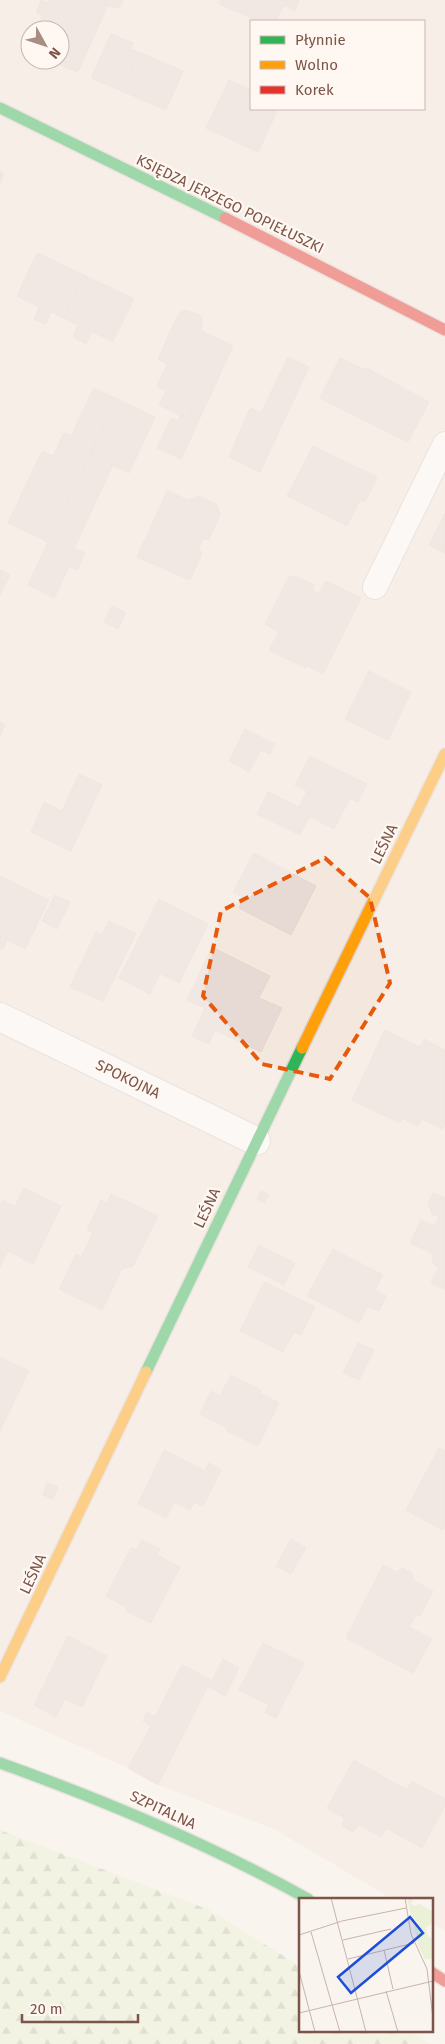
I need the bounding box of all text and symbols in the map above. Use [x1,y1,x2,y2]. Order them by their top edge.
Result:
north arrow [20,20,70,70]
legend [250,20,425,110]
text: Płynnie [295,31,346,49]
text: N [45,44,64,62]
text: Wolno [295,56,338,74]
text: Korek [295,81,334,99]
street label: KSIĘDZA JERZEGO POPIEŁUSZKI [133,151,327,257]
street label: LEŚNA [367,821,402,867]
street label: SPOKOJNA [93,1056,164,1103]
street label: LEŚNA [190,1185,224,1231]
street label: LEŚNA [16,1551,50,1597]
street label: SZPITALNA [127,1787,199,1833]
inset map [299,1898,432,2032]
scale bar [22,1992,139,2024]
text: 20 m [30,2000,63,2018]

